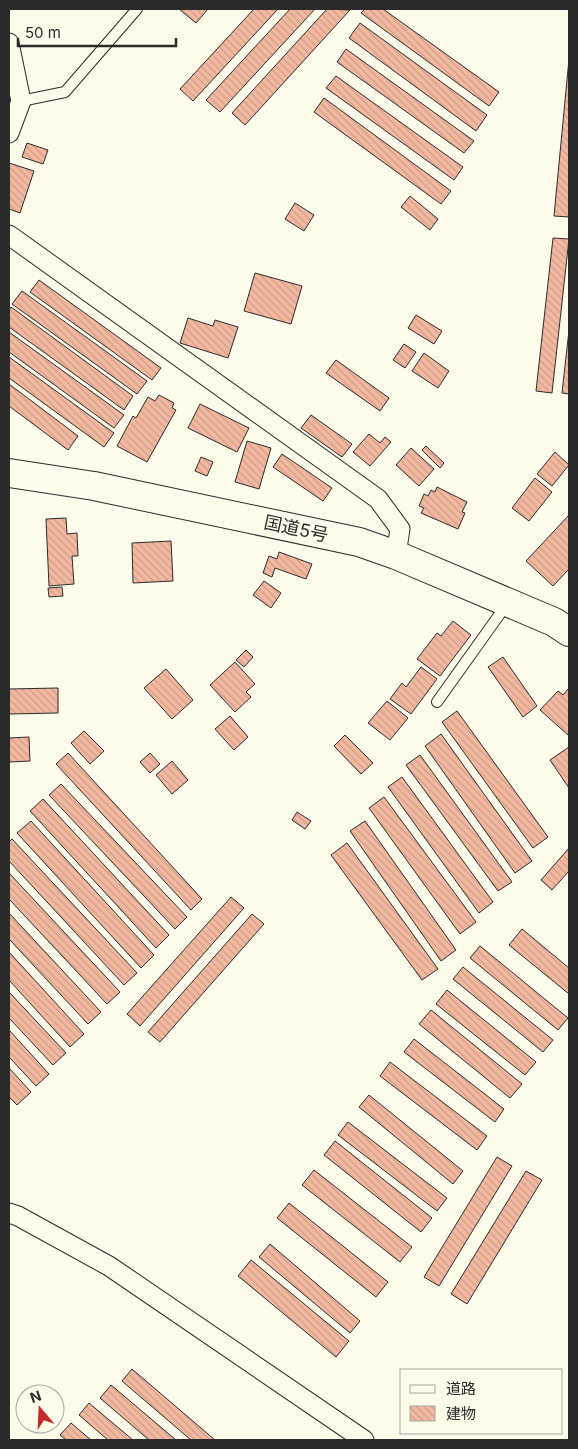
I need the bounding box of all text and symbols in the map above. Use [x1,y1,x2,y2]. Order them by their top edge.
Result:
scale bar [18,15,175,47]
text: 50 m [25,23,61,42]
street label: 国道5号 [262,511,330,546]
legend [400,1369,563,1434]
text: 道路 [446,1379,476,1398]
north arrow [15,1384,65,1434]
text: N [28,1386,43,1406]
text: 建物 [446,1404,476,1423]

